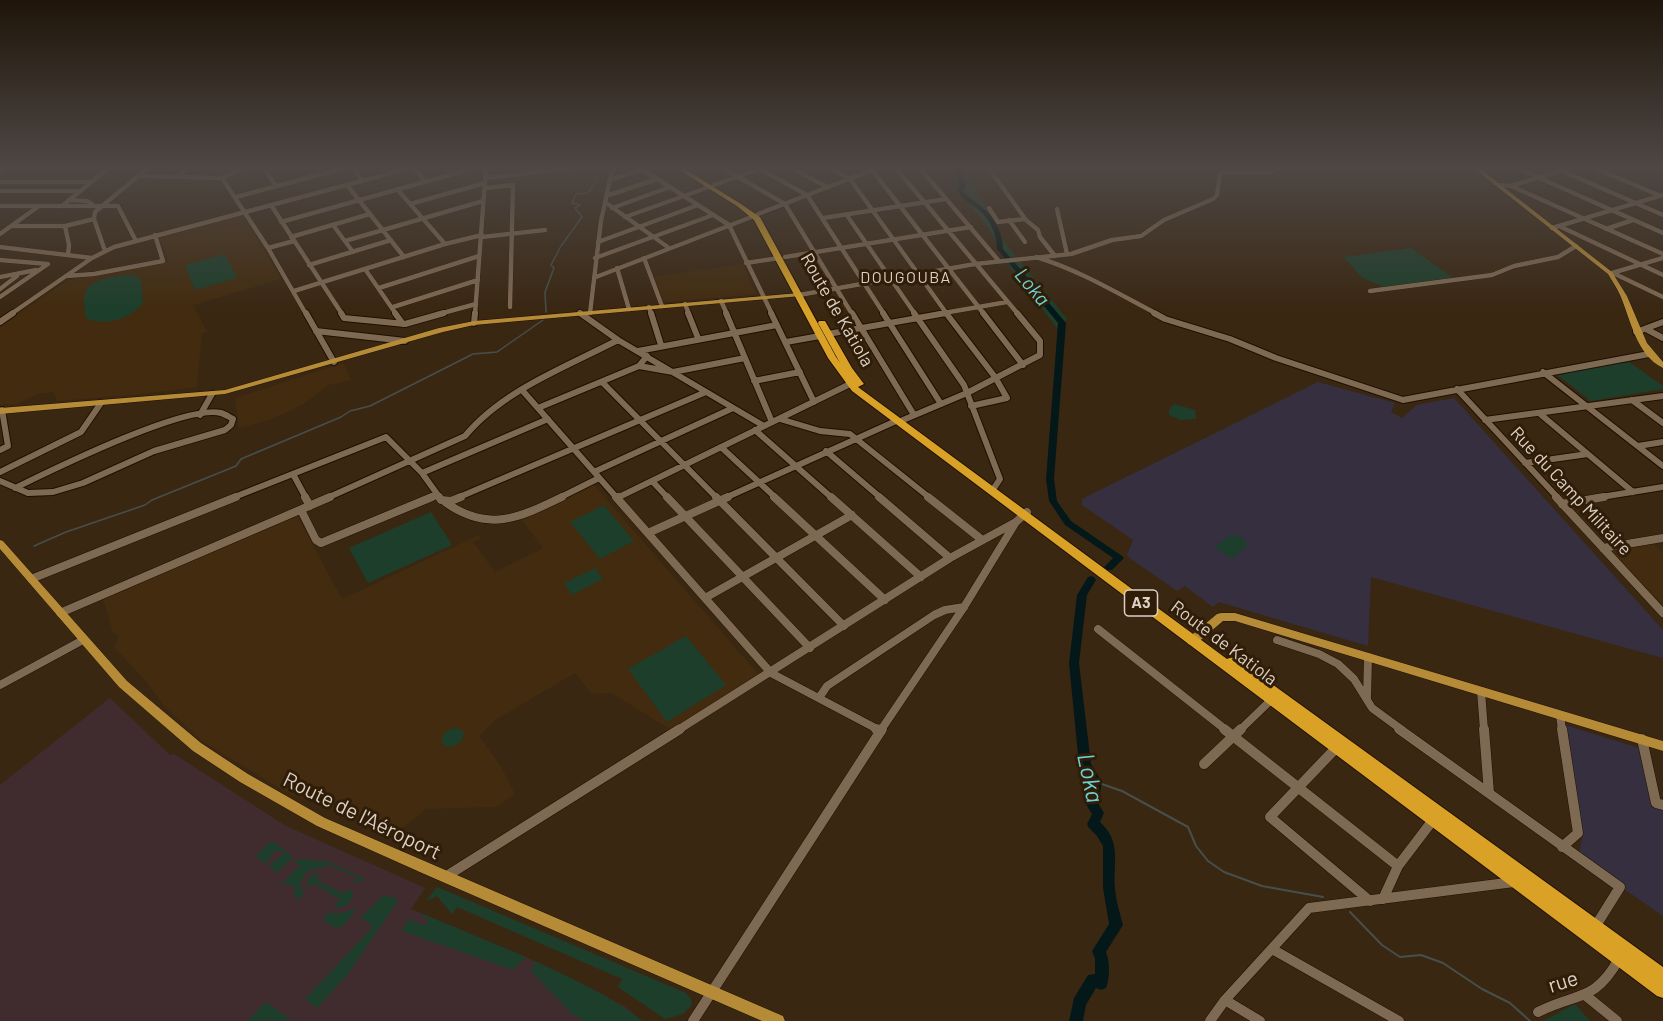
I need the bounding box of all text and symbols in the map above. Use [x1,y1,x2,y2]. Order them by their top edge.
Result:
street label: Route de Katiola [796,249,878,371]
water label: Loka [1009,263,1055,311]
district label: DOUGOUBA [860,268,952,288]
street label: Rue du Camp Militaire [1506,422,1636,560]
road number: A3 [1124,590,1158,616]
street label: Route de Katiola [1167,596,1281,690]
water label: Loka [1071,751,1109,805]
street label: Route de l'Aéroport [279,767,445,865]
street label: rue [1545,966,1581,998]

